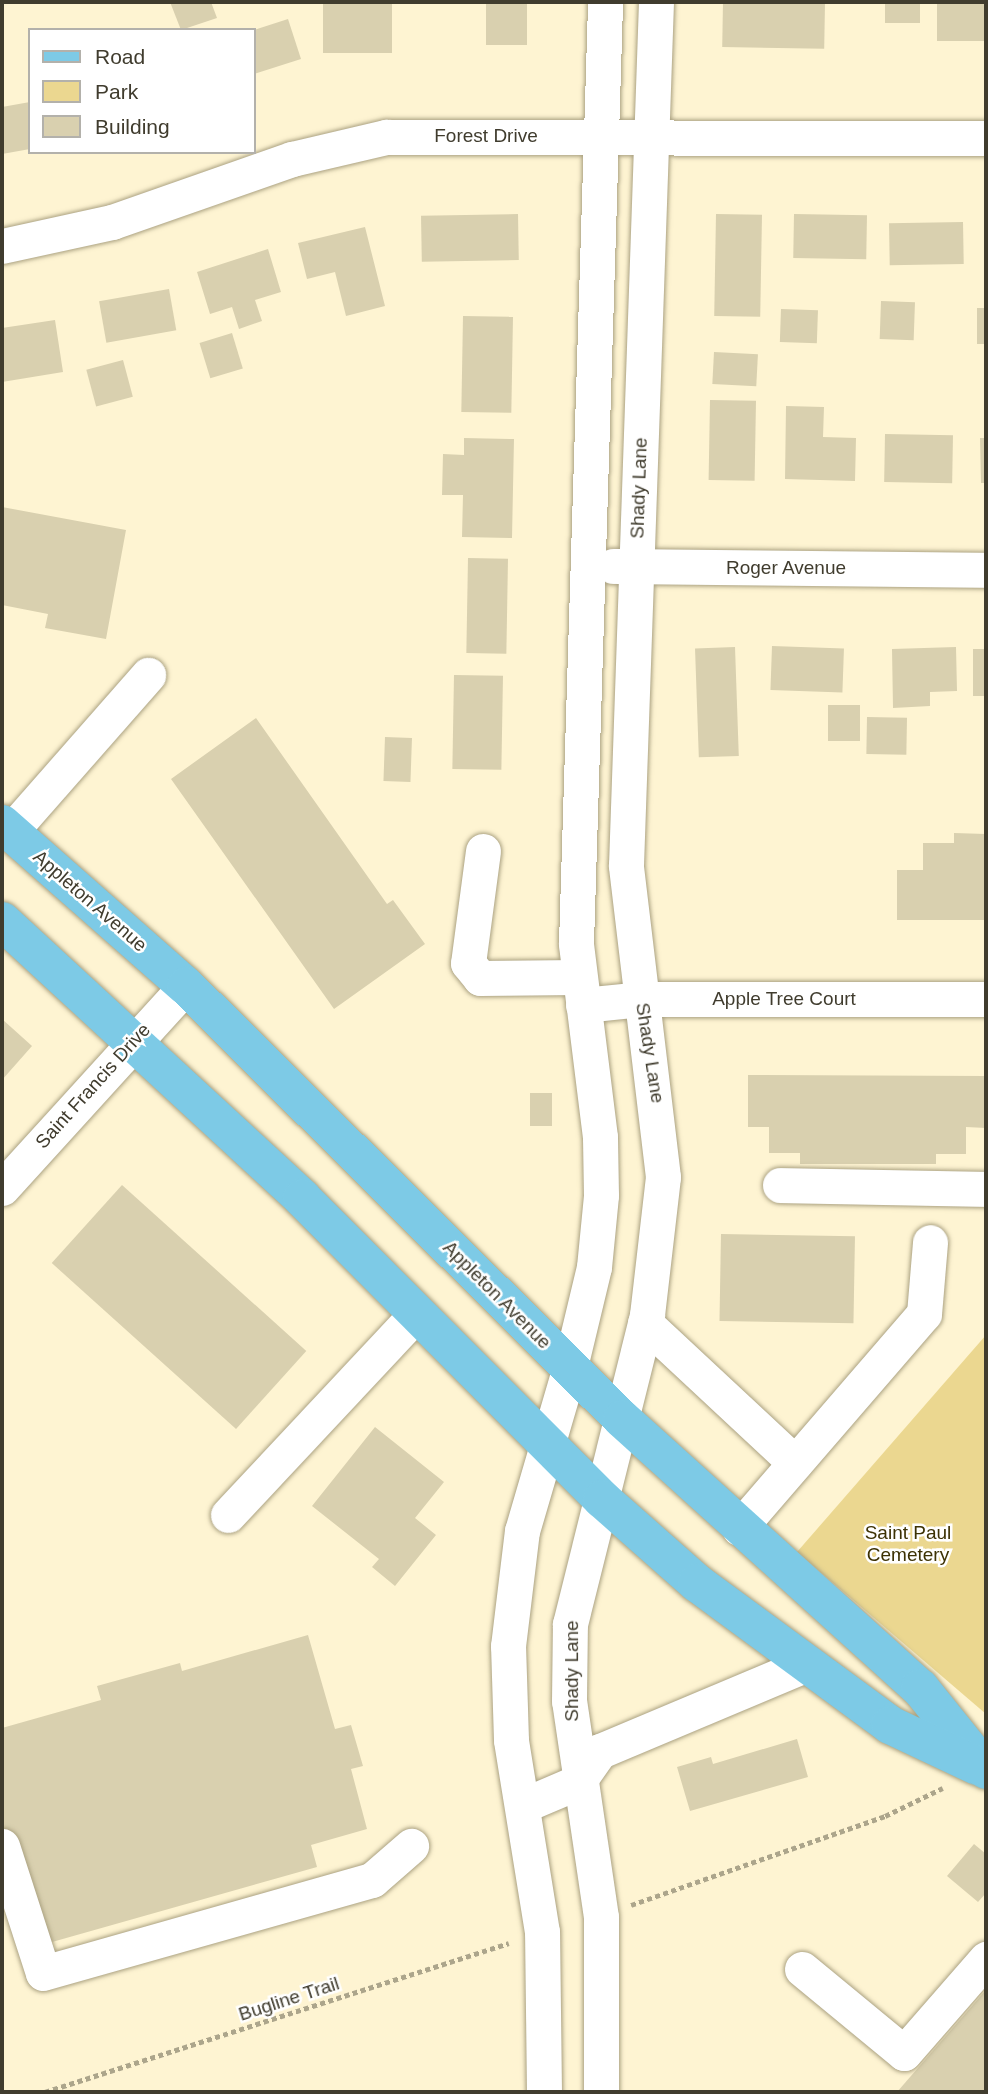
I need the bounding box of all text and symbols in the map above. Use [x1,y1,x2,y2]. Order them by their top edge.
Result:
legend [28,28,256,154]
text: Road [95,45,145,68]
text: Park [95,80,138,103]
text: Building [95,115,170,138]
street label: Forest Drive [434,125,538,147]
street label: Shady Lane [626,437,652,539]
street label: Roger Avenue [725,557,847,579]
street label: Appleton Avenue [28,845,152,957]
street label: Apple Tree Court [712,988,856,1010]
street label: Shady Lane [631,1001,669,1105]
street label: Saint Francis Drive [31,1019,155,1153]
street label: Appleton Avenue [438,1236,556,1354]
park label: Saint Paul Cemetery [865,1522,951,1566]
street label: Shady Lane [561,1620,583,1722]
street label: Bugline Trail [236,1972,342,2026]

